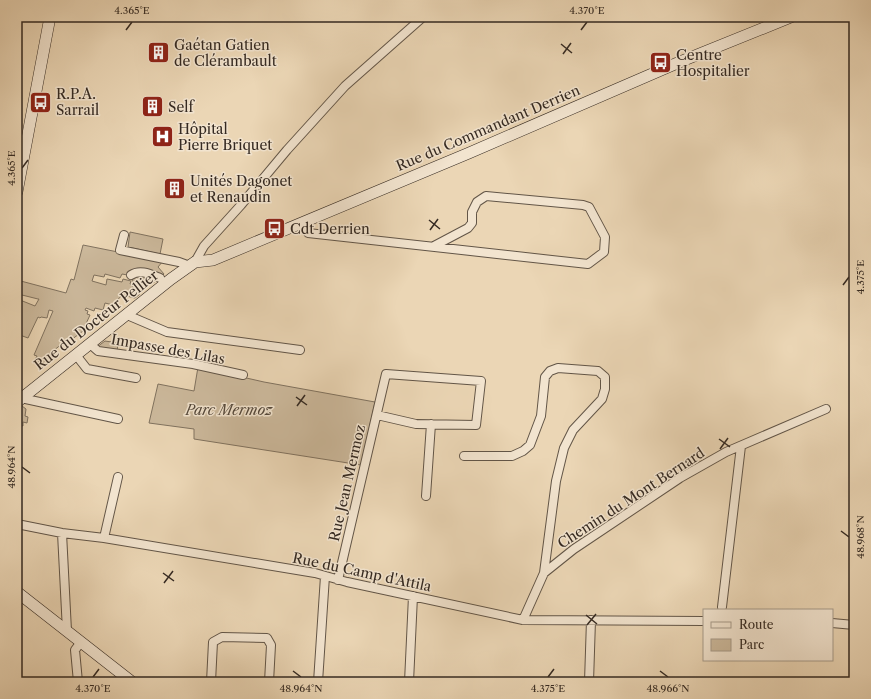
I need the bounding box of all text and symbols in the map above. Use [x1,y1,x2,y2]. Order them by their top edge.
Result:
text: 4.365°E [114,4,150,17]
text: 4.370°E [569,4,605,17]
place label: Gaétan Gatien de Clérambault [174,36,277,70]
building icon: Gaétan Gatien de Clérambault [146,40,172,66]
place label: Centre Hospitalier [676,46,750,80]
bus stop icon: Centre Hospitalier [648,50,674,76]
street label: Rue du Commandant Derrien [393,81,583,175]
place label: R.P.A. Sarrail [56,85,99,119]
bus stop icon: R.P.A. Sarrail [28,89,54,115]
building icon: Self [140,94,166,120]
place label: Self [168,98,195,116]
place label: Hôpital Pierre Briquet [178,120,272,154]
hospital icon: Hôpital Pierre Briquet [150,124,176,150]
text: 4.365°E [5,150,18,186]
place label: Unités Dagonet et Renaudin [190,172,292,206]
building icon: Unités Dagonet et Renaudin [161,176,187,202]
bus stop icon: Cdt Derrien [262,216,288,242]
place label: Cdt Derrien [290,220,370,238]
text: 4.375°E [854,260,867,294]
street label: Rue du Docteur Pellier [30,266,162,374]
street label: Impasse des Lilas [110,330,226,368]
park label: Parc Mermoz [184,401,274,419]
street label: Rue Jean Mermoz [325,423,369,543]
street label: Chemin du Mont Bernard [554,443,708,552]
text: 48.964°N [5,445,18,489]
text: 48.968°N [854,515,867,559]
street label: Rue du Camp d'Attila [291,548,434,596]
legend [703,609,833,661]
text: Route [739,617,774,632]
text: Parc [739,637,764,652]
text: 4.370°E [75,682,111,695]
text: 48.964°N [279,682,323,695]
text: 4.375°E [531,682,565,695]
text: 48.966°N [646,682,690,695]

